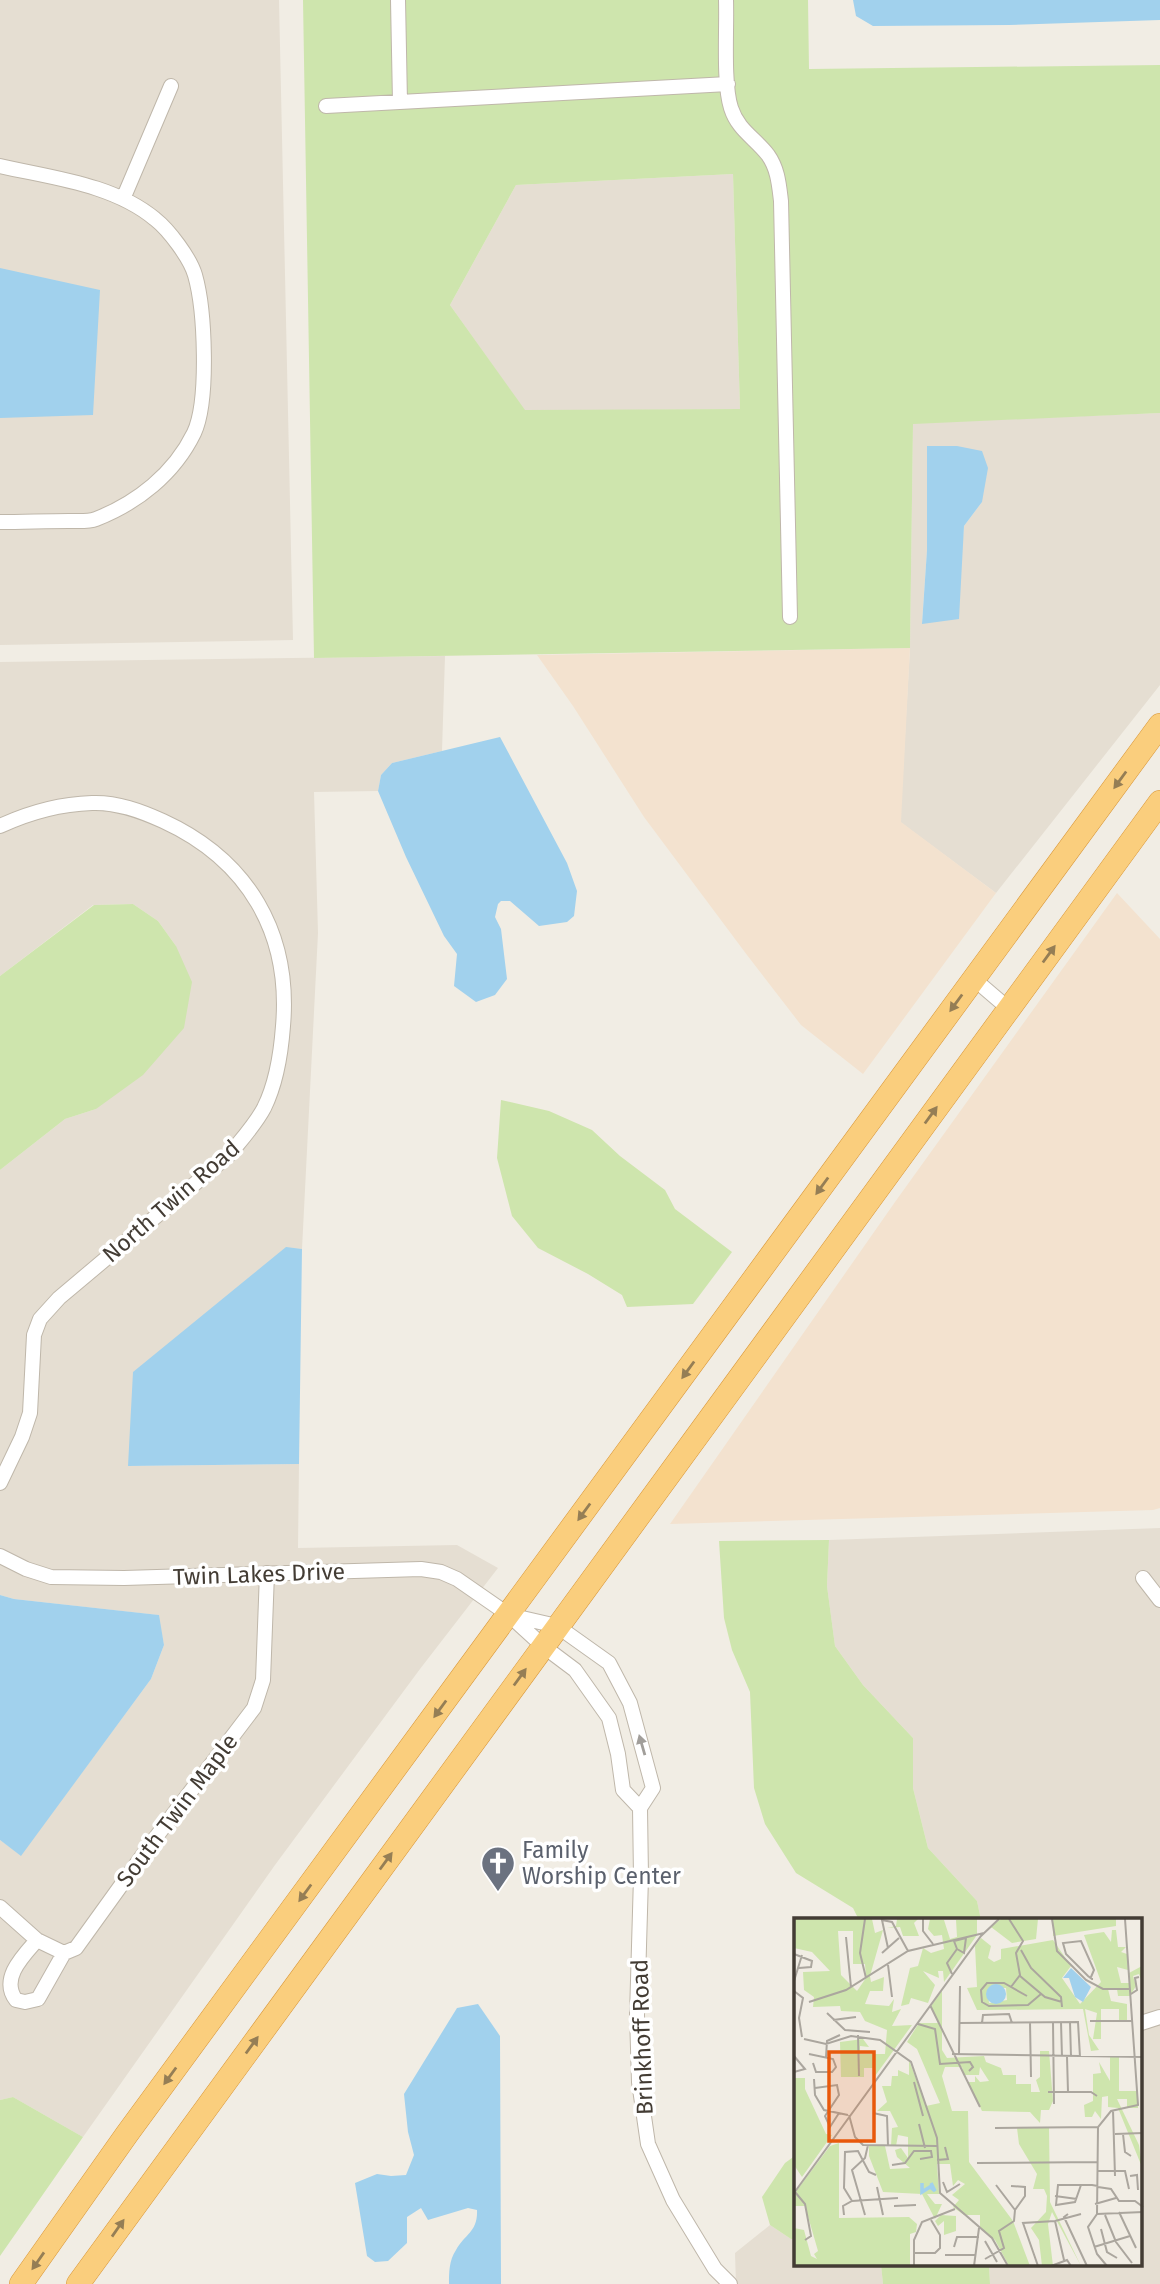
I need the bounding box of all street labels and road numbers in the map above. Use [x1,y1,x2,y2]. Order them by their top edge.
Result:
street label: North Twin Road [97,1134,245,1268]
street label: Twin Lakes Drive [172,1557,346,1591]
street label: South Twin Maple [110,1728,244,1892]
street label: Brinkhoff Road [625,1959,659,2115]

